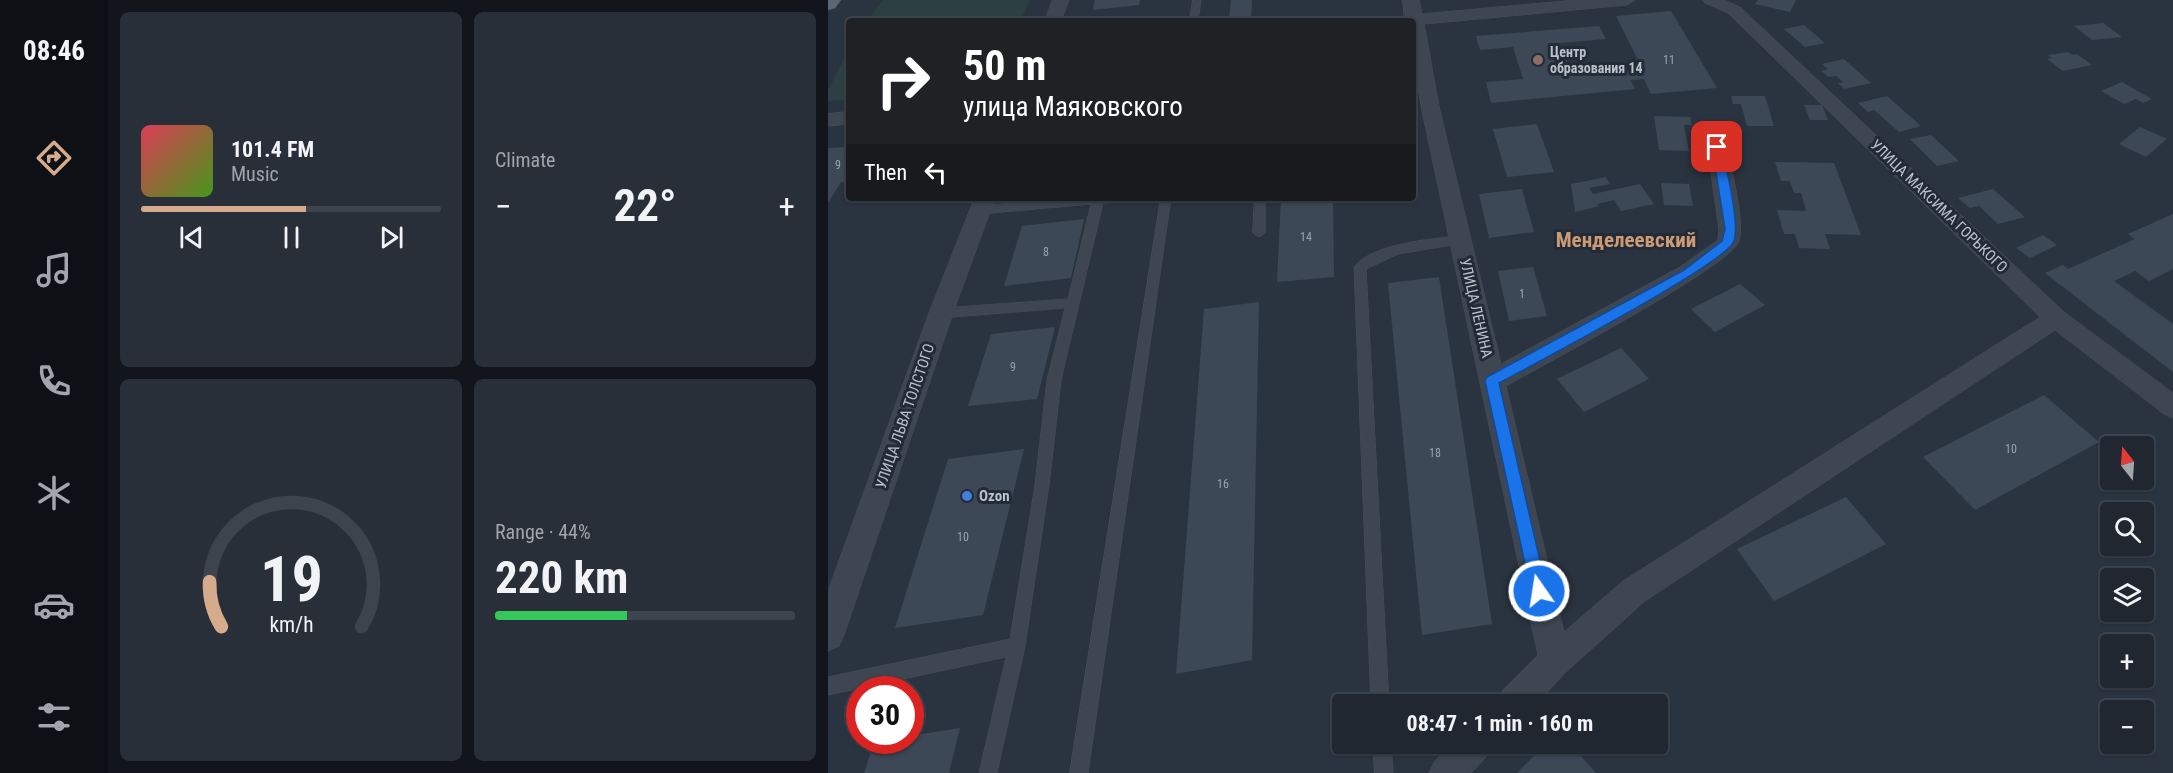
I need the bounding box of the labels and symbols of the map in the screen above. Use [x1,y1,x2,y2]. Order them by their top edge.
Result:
place label: Центр образования 14 [1550,44,1643,76]
marker: Центр образования 14 [1531,53,1545,67]
house number: 11 [1663,53,1675,67]
pin [1691,121,1742,172]
street label: УЛИЦА МАКСИМА ГОРЬКОГО [1867,136,2011,276]
house number: 9 [835,158,841,172]
district label: Менделеевский [1556,228,1696,252]
house number: 14 [1300,230,1312,244]
house number: 8 [1043,245,1049,259]
street label: УЛИЦА ЛЕНИНА [1456,257,1496,360]
house number: 1 [1519,287,1525,301]
street label: УЛИЦА ЛЬВА ТОЛСТОГО [872,341,938,491]
house number: 9 [1010,360,1016,374]
north arrow [2100,436,2154,490]
house number: 10 [2005,442,2017,456]
house number: 18 [1429,446,1441,460]
house number: 16 [1217,477,1229,491]
place label: Ozon [979,487,1010,505]
marker: Ozon [960,489,974,503]
house number: 10 [957,530,969,544]
position arrow [1507,559,1571,623]
speed limit sign: 30 [846,676,924,754]

